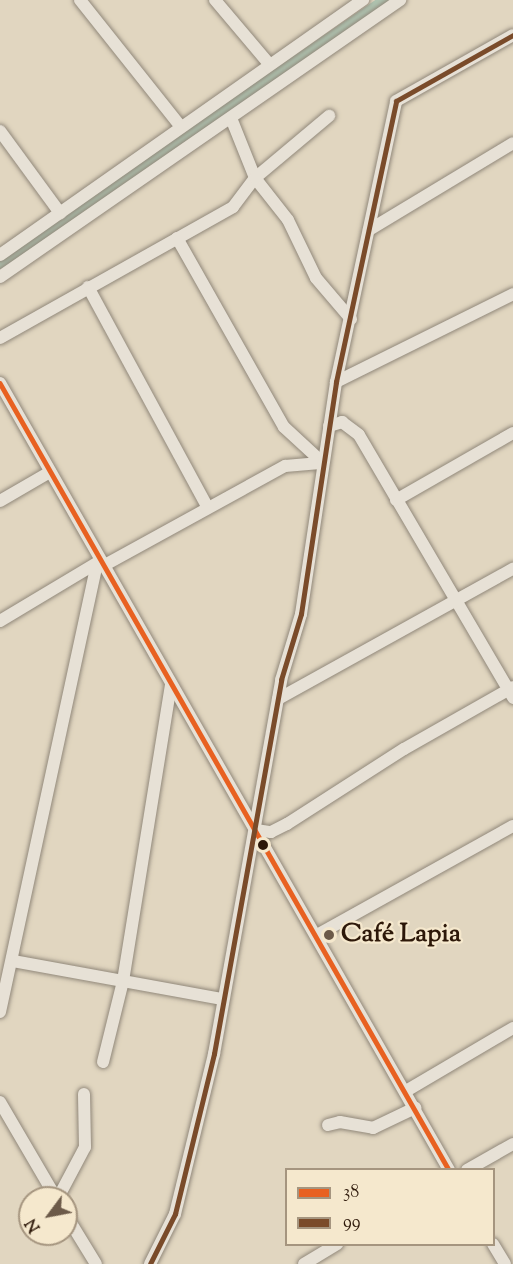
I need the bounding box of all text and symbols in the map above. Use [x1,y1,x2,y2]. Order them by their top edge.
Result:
unlabelled marker [257,839,269,851]
place label: Café Lapia [341,919,461,951]
marker: Café Lapia [322,928,336,942]
legend [285,1168,495,1246]
text: 38 [343,1180,359,1206]
north arrow [18,1186,78,1246]
text: 99 [343,1210,361,1236]
text: N [21,1213,47,1236]

